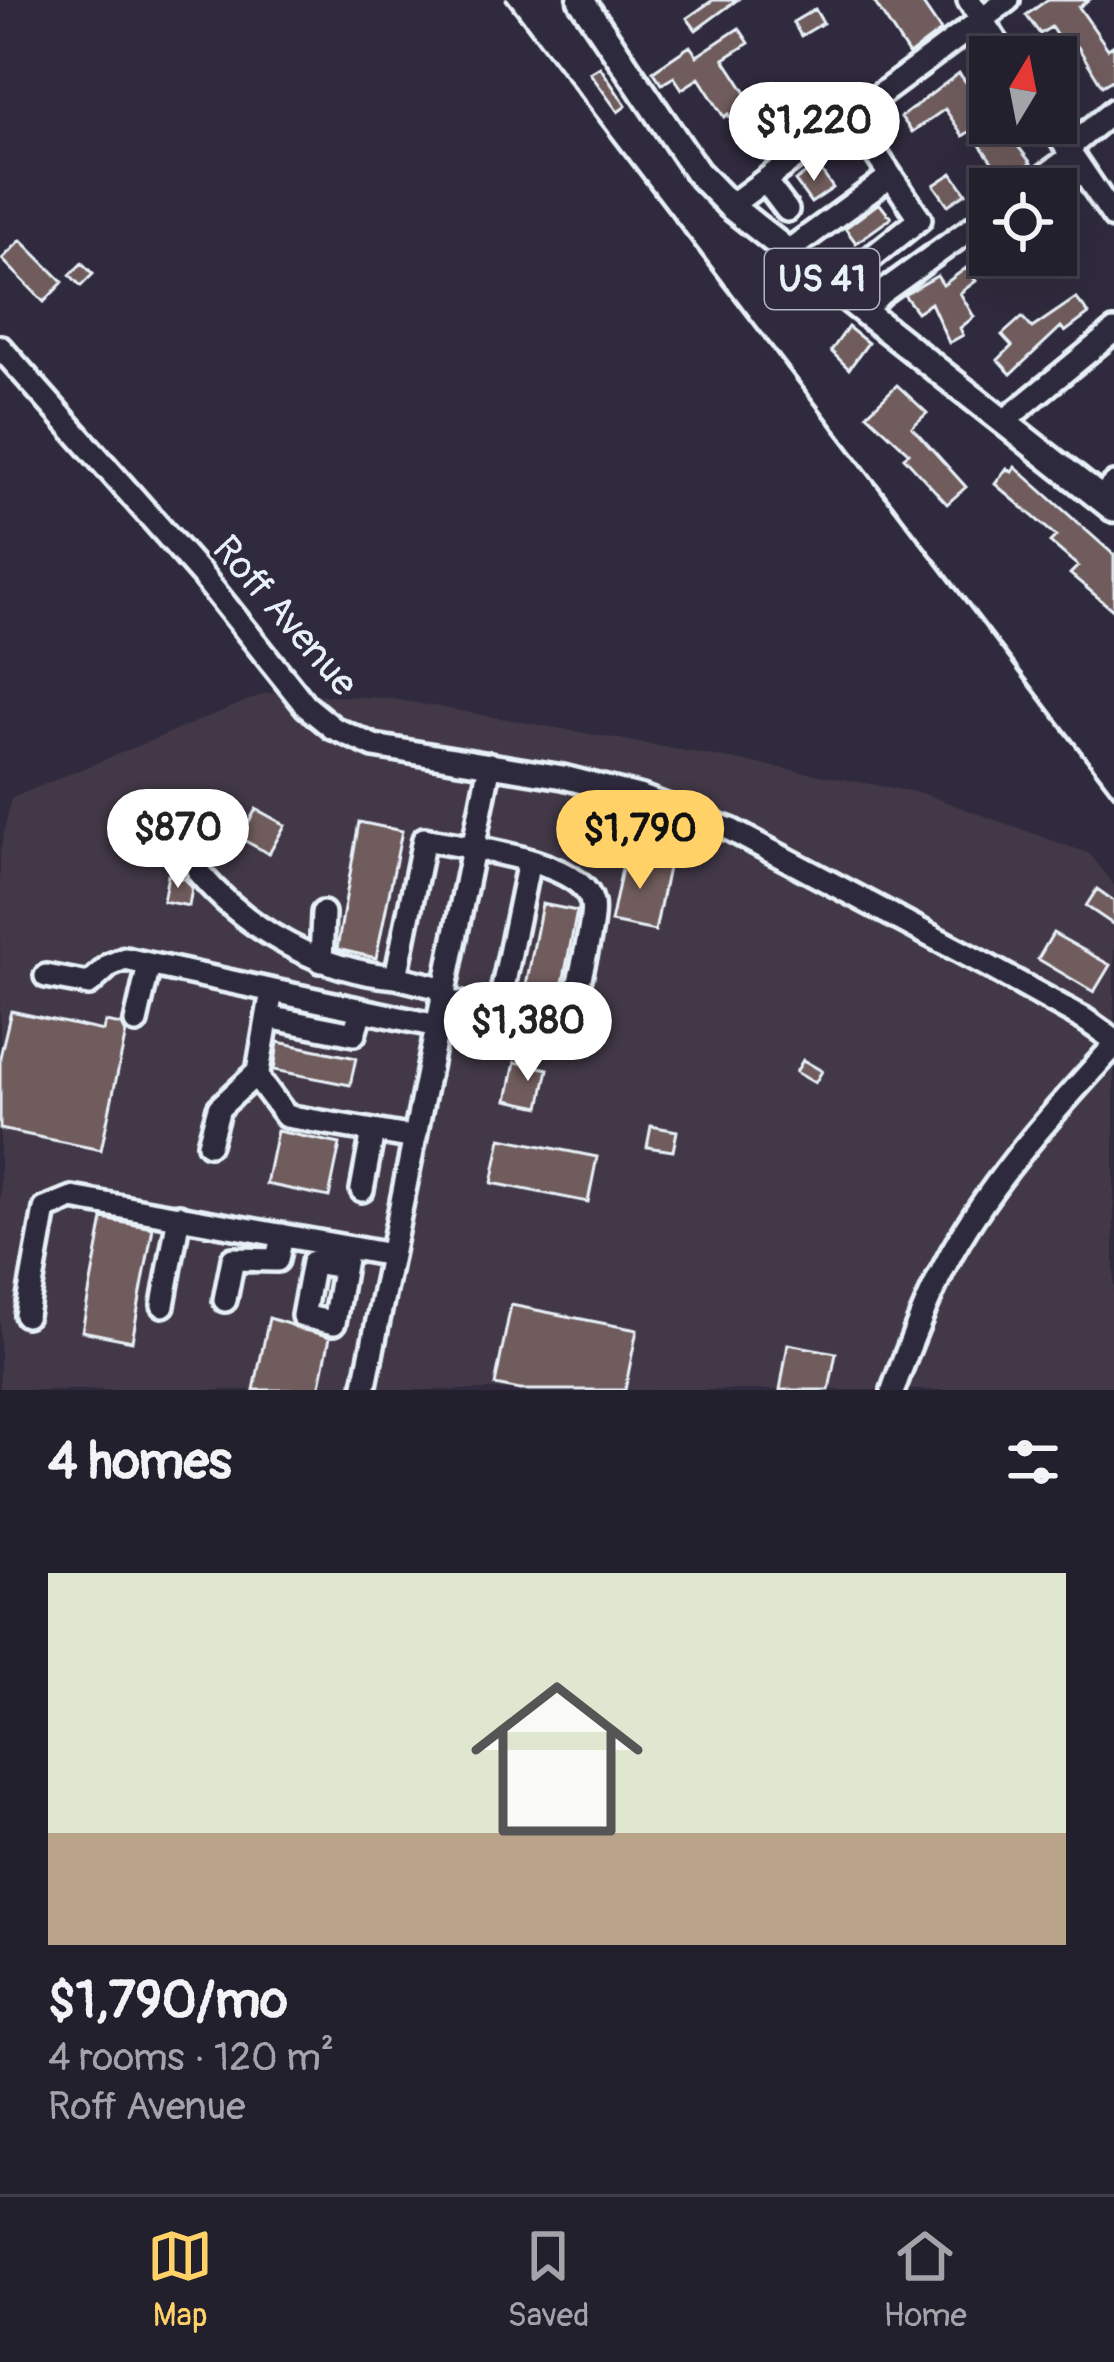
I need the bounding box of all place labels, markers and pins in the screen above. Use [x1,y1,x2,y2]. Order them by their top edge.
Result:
pin: $1,220 [716,82,912,184]
pin: $870 [107,789,249,891]
pin: $1,790 [542,790,738,892]
pin: $1,380 [430,982,626,1084]

